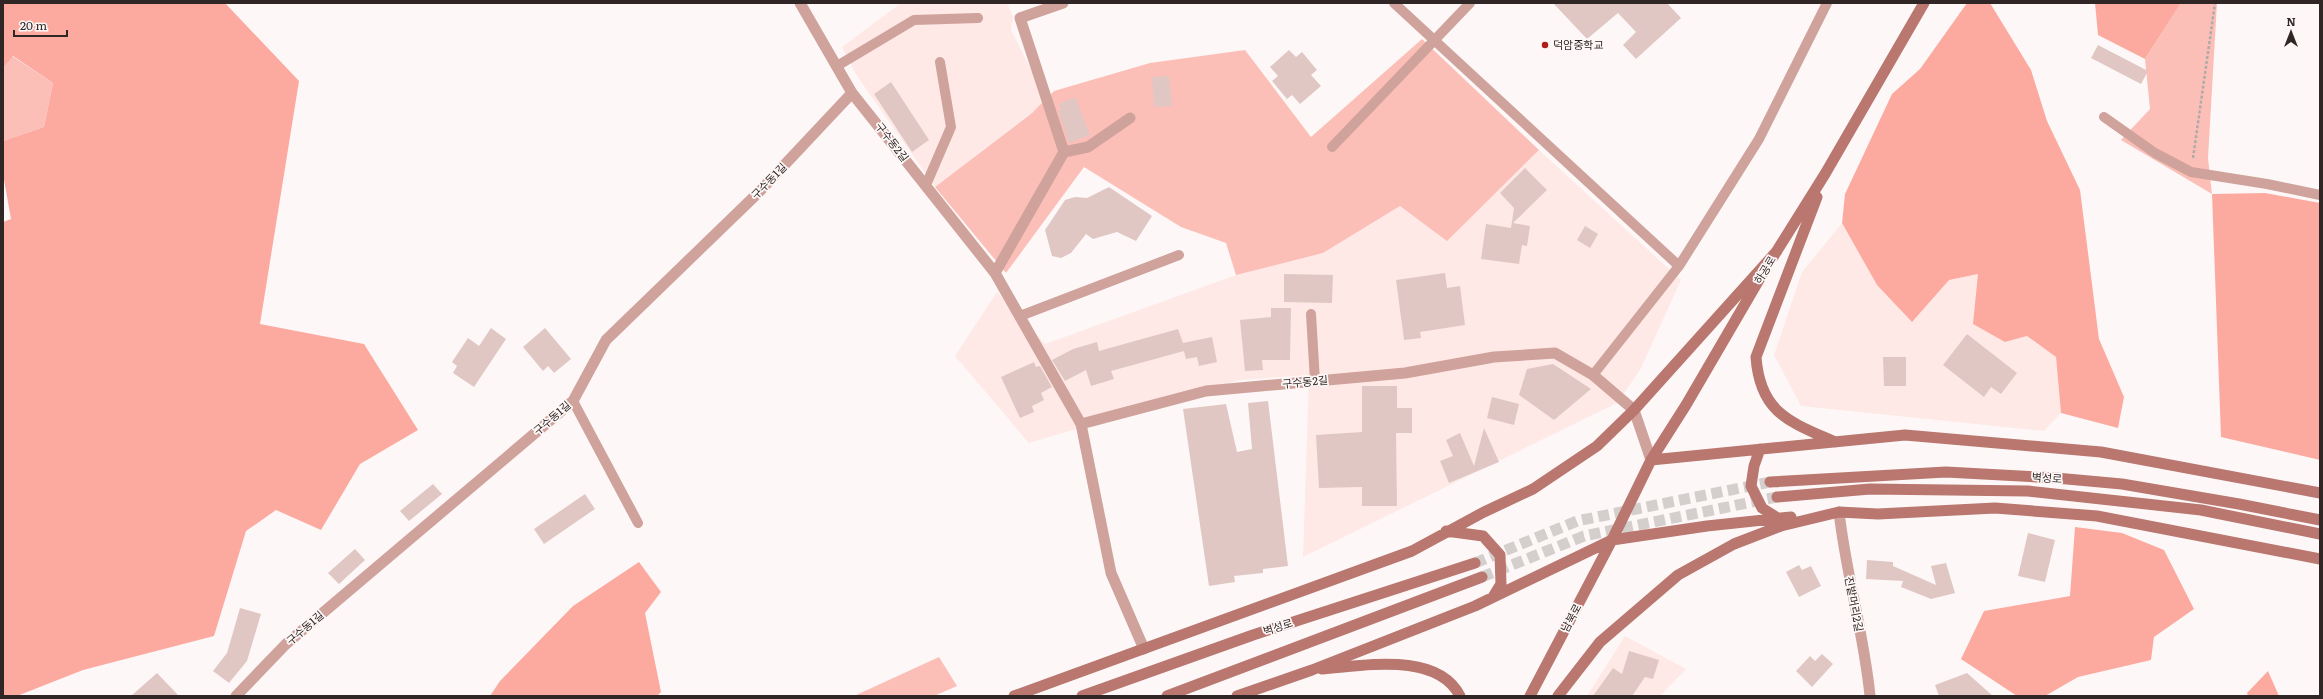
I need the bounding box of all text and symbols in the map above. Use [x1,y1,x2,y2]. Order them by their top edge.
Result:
scale bar [14,12,67,38]
north arrow [2271,12,2311,52]
text: N [2286,13,2296,29]
text: 20 m [20,16,47,34]
place label: 덕암중학교 [1553,36,1604,52]
marker: 덕암중학교 [1540,40,1550,50]
street label: 구수동2길 [872,118,913,164]
street label: 구수동1길 [747,159,790,202]
street label: 하공로 [1749,252,1779,287]
street label: 구수동2길 [1281,371,1329,391]
street label: 구수동1길 [529,396,574,438]
street label: 벽성로 [2031,468,2063,486]
street label: 진밭머리2길 [1842,575,1868,633]
street label: 남북로 [1556,600,1584,635]
street label: 구수동1길 [282,606,327,648]
street label: 벽성로 [1261,614,1295,638]

